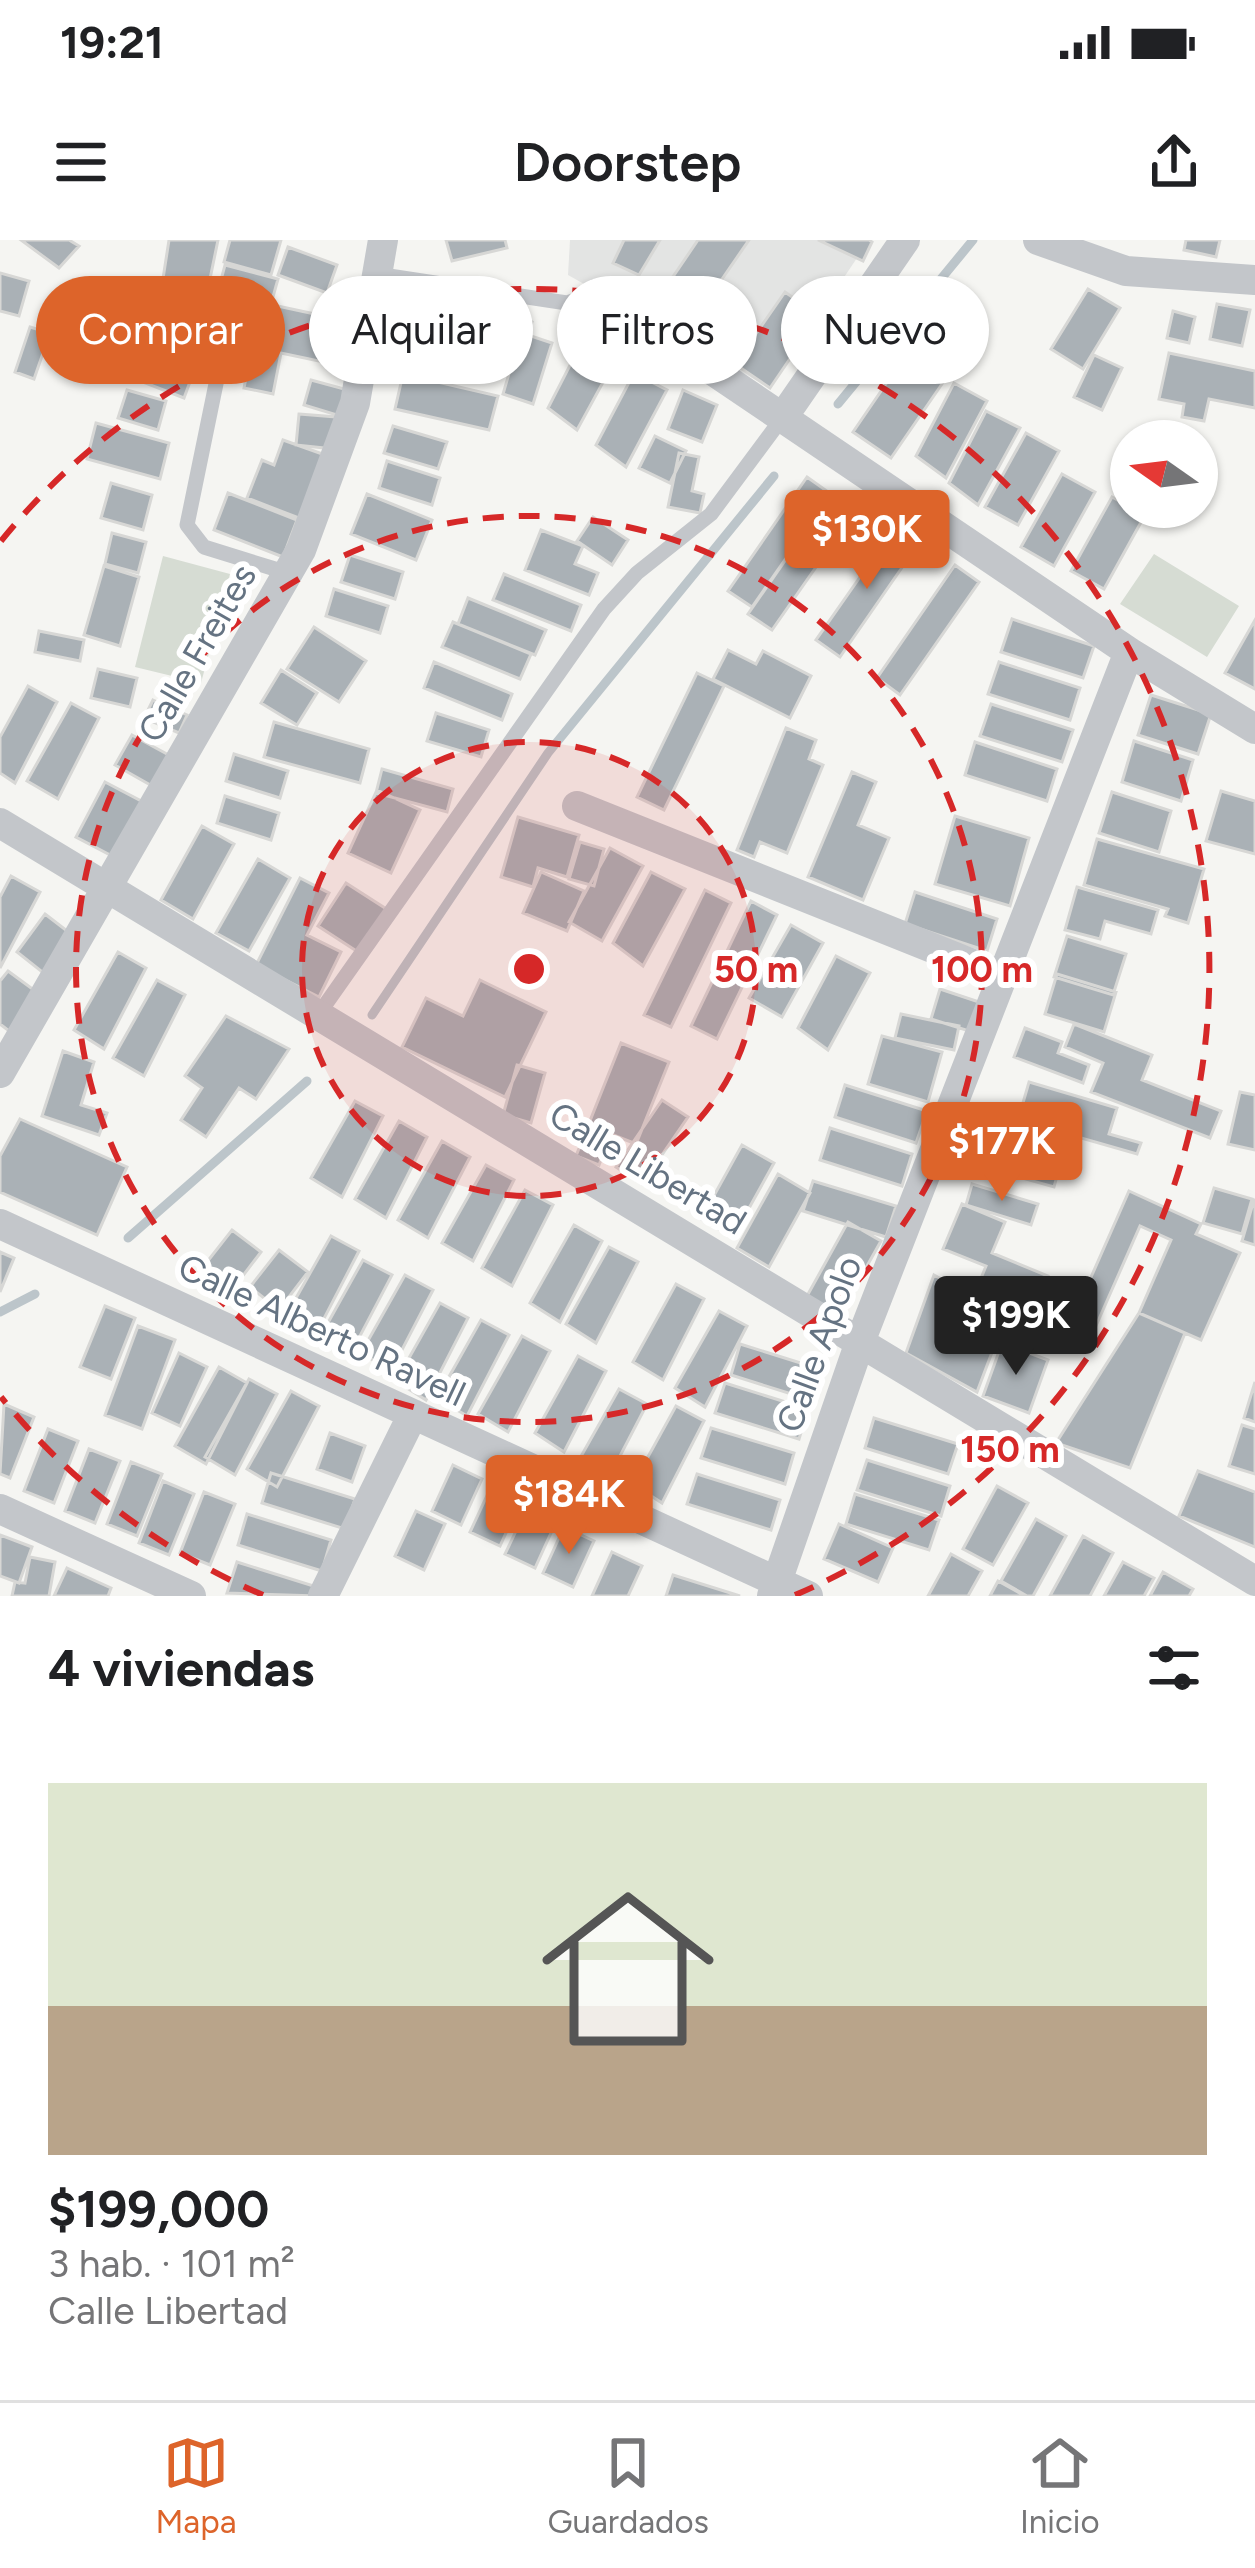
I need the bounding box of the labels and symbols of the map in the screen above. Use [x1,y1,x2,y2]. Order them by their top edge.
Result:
north arrow [1110,420,1218,528]
pin: $130K [783,490,951,592]
street label: Calle Freites [129,556,265,750]
centre of rings [508,948,550,990]
text: 50 m [714,948,798,991]
text: 100 m [931,948,1033,991]
street label: Calle Libertad [542,1092,754,1244]
pin: $177K [918,1102,1086,1204]
street label: Calle Alberto Ravell [172,1245,472,1415]
street label: Calle Apolo [767,1250,871,1438]
pin: $199K [932,1276,1100,1378]
text: 150 m [960,1428,1060,1471]
pin: $184K [485,1455,653,1557]

